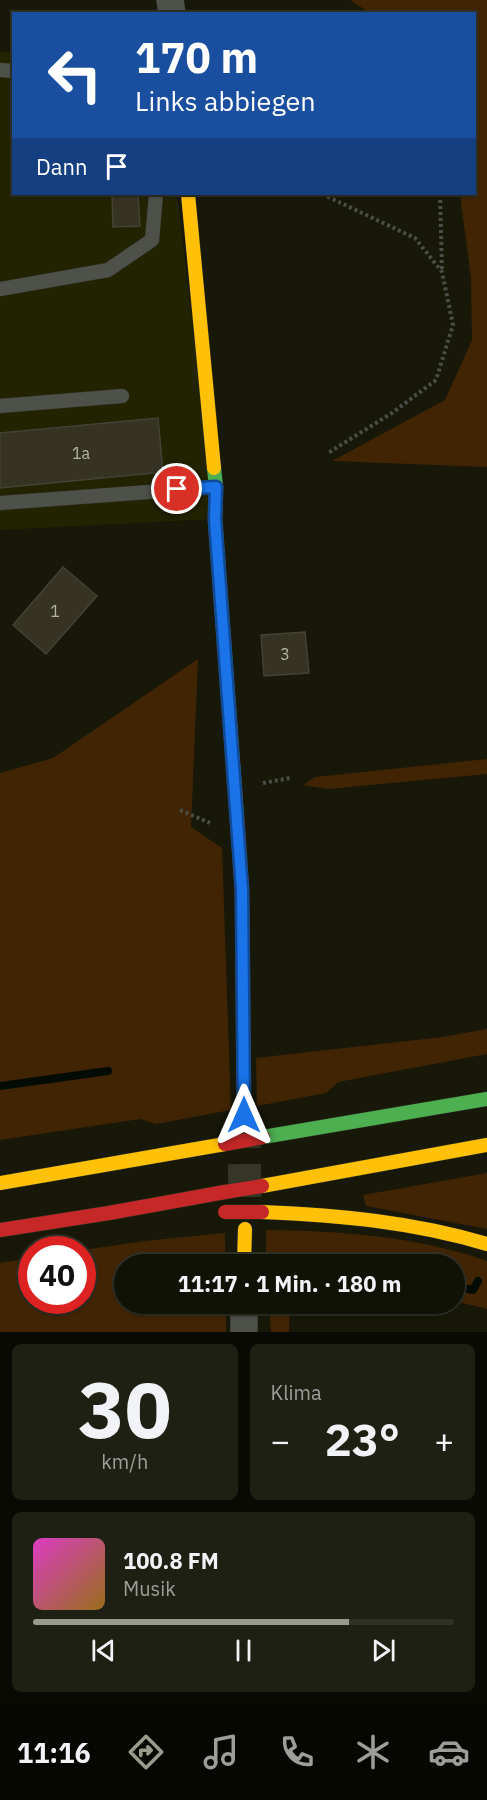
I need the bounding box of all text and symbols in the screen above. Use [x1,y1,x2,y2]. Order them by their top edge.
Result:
text: 170 m [135,30,258,85]
icon: left [36,36,114,114]
text: Links abbiegen [135,83,316,118]
icon: arrive [100,150,133,183]
text: Dann [36,152,88,181]
house number: 1a [72,443,91,463]
pin [151,463,202,514]
icon: arrive [160,472,193,505]
house number: 1 [50,601,60,621]
house number: 3 [280,644,290,664]
position arrow [212,1083,276,1147]
speed limit sign: 40 [18,1236,96,1314]
text: 11:17 · 1 Min. · 180 m [178,1269,401,1298]
text: 30 [78,1358,172,1459]
text: Klima [271,1379,322,1406]
text: 23° [325,1410,400,1468]
text: − [271,1419,290,1462]
text: + [434,1419,454,1462]
text: km/h [101,1448,148,1475]
text: 100.8 FM [123,1546,219,1575]
text: Musik [123,1575,176,1602]
icon: previous [87,1634,120,1667]
icon: pause [227,1634,260,1667]
icon: next [367,1634,400,1667]
icon: directions [125,1731,167,1773]
icon: music [200,1731,242,1773]
icon: phone [276,1731,318,1773]
icon: climate [352,1731,394,1773]
icon: car [428,1731,470,1773]
text: 11:16 [17,1735,91,1770]

